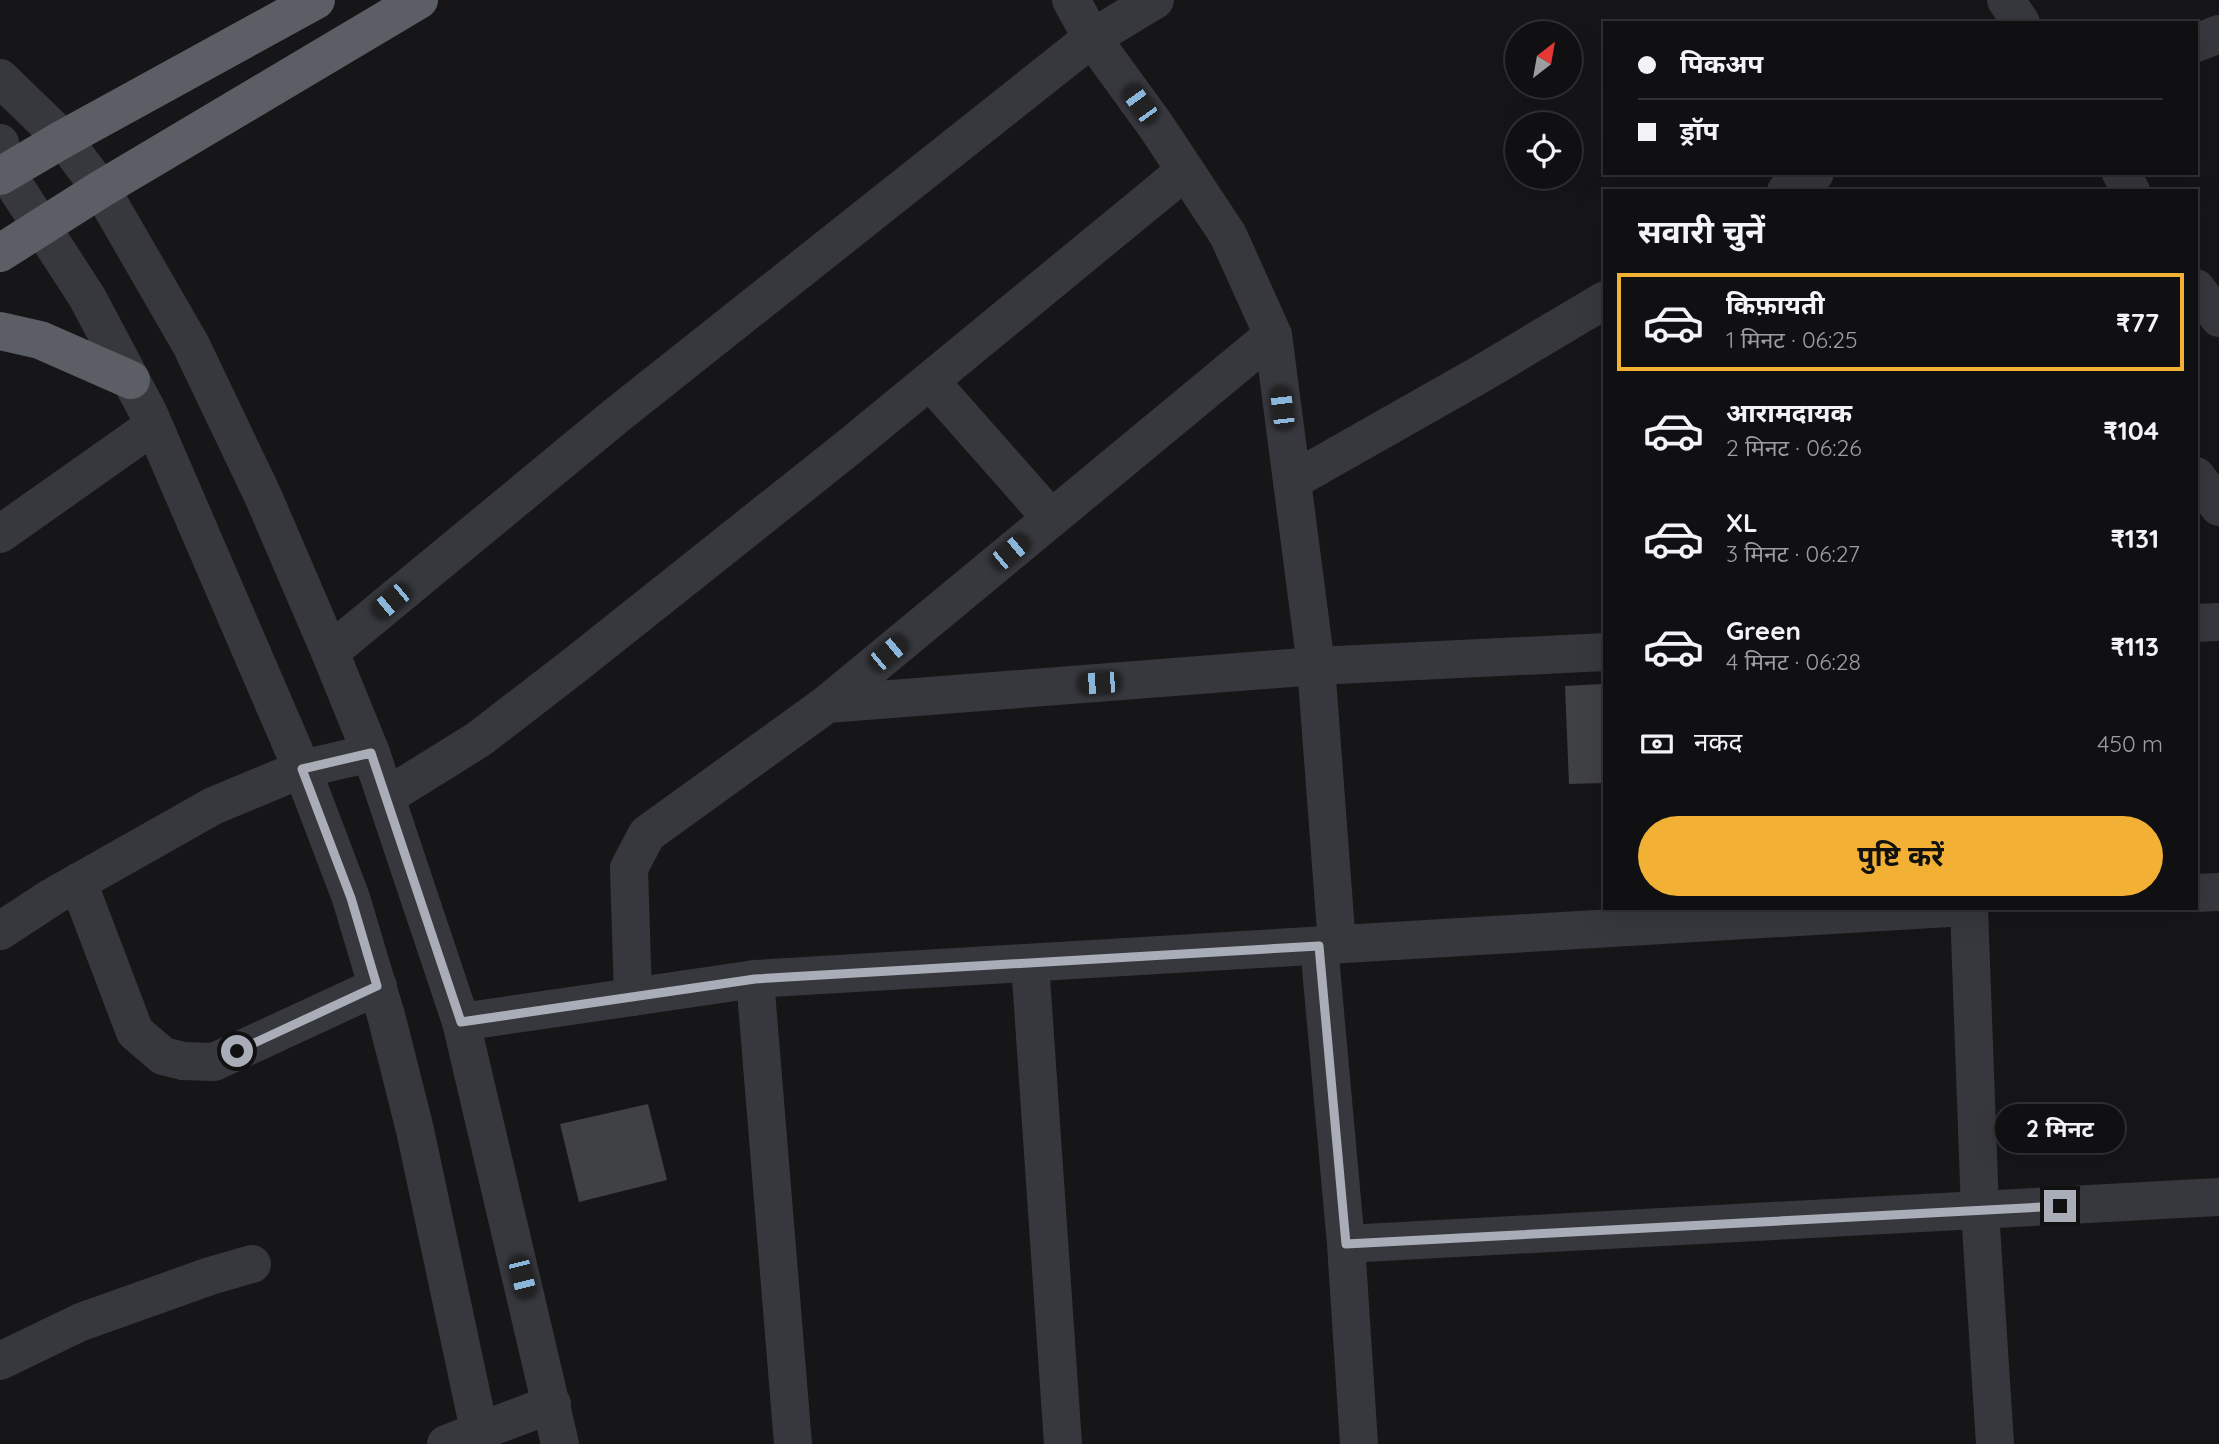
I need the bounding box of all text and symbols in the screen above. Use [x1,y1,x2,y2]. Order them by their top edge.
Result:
north arrow [1505,21,1582,98]
map controls [1505,21,1582,189]
text: पिकअप [1680,47,1763,80]
car [1120,81,1161,127]
button: locate [1505,112,1582,189]
text: ड्रॉप [1680,114,1718,147]
text: सवारी चुनें [1638,211,1765,251]
text: किफ़ायती [1726,288,1825,321]
icon: car [1642,291,1705,354]
text: ₹77 [2116,306,2159,339]
text: 1 मिनट · 06:25 [1726,325,1858,354]
car [1270,386,1295,430]
text: आरामदायक [1726,396,1852,429]
icon: car [1642,399,1705,462]
text: ₹104 [2103,414,2159,447]
text: 2 मिनट · 06:26 [1726,433,1862,462]
text: XL [1726,506,1758,539]
icon: car [1642,507,1705,570]
text: ₹131 [2110,522,2159,555]
car [988,530,1033,574]
text: 3 मिनट · 06:27 [1726,539,1860,568]
car [369,579,414,623]
text: Green [1726,614,1801,647]
icon: car [1642,615,1705,678]
text: ₹113 [2110,630,2159,663]
car [866,631,911,675]
text: 4 मिनट · 06:28 [1726,647,1861,676]
car [1078,671,1121,695]
icon: cash [1638,725,1676,763]
text: नकद [1694,725,1742,758]
text: 450 m [2097,729,2163,758]
button: पुष्टि करें [1638,816,2163,896]
route start [221,1035,253,1067]
callout: 2 मिनट [1995,1104,2125,1154]
text: 2 मिनट [2026,1114,2094,1143]
route end [2044,1190,2076,1222]
car [507,1254,538,1300]

